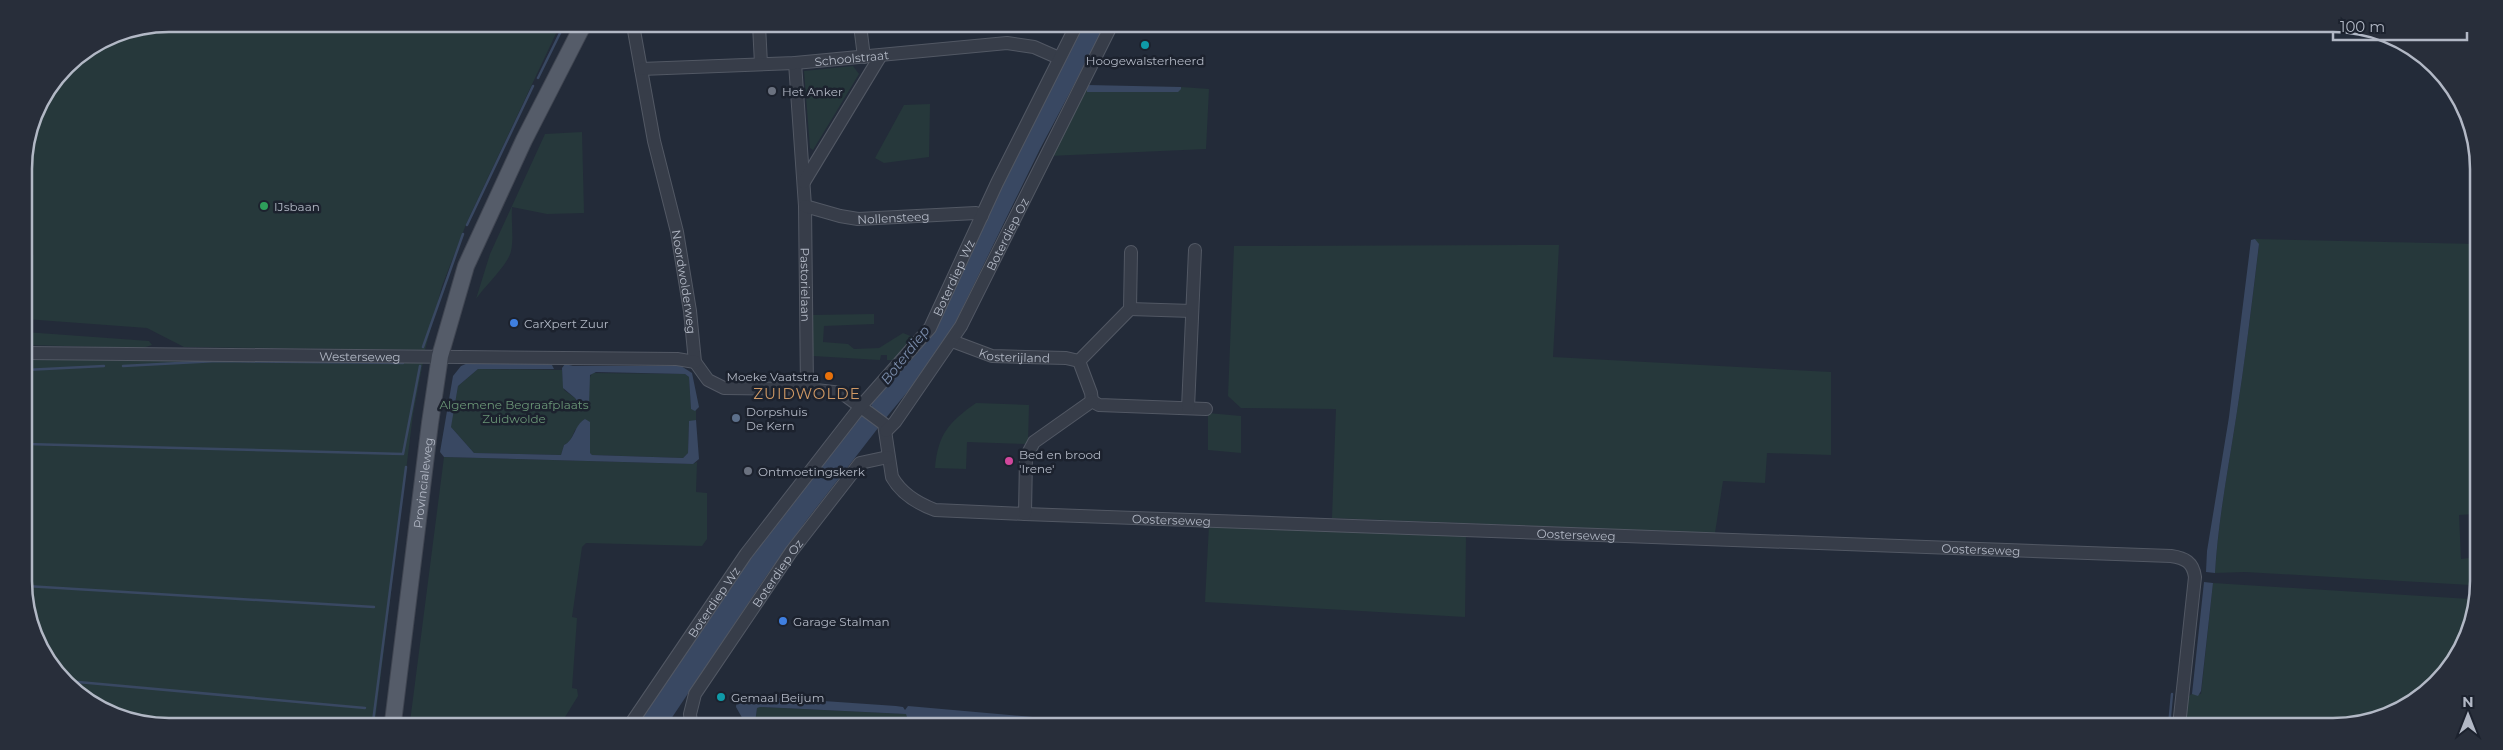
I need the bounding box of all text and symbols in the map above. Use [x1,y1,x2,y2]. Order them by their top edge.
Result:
scale bar [2333,10,2467,42]
text: 100 m [2340,17,2385,36]
marker: Hoogewalsterheerd [1139,39,1151,51]
street label: Schoolstraat [814,47,890,69]
place label: Hoogewalsterheerd [1086,53,1204,68]
place label: Het Anker [782,84,843,99]
marker: Het Anker [766,85,778,97]
street label: Boterdiep Oz [983,195,1031,273]
place label: IJsbaan [274,199,320,214]
marker: IJsbaan [258,200,270,212]
street label: Nollensteeg [857,208,930,227]
street label: Noordwolderweg [669,229,700,334]
street label: Boterdiep Wz [929,237,977,318]
street label: Pastorielaan [798,247,814,322]
place label: CarXpert Zuur [524,316,609,331]
marker: CarXpert Zuur [508,317,520,329]
water label: Boterdiep [876,322,934,388]
street label: Kosterijland [977,344,1050,365]
street label: Westerseweg [319,348,401,364]
place label: Moeke Vaatstra [727,369,819,384]
marker: Moeke Vaatstra [823,370,835,382]
district label: ZUIDWOLDE [753,384,861,403]
park label: Algemene Begraafplaats Zuidwolde [439,397,589,426]
place label: Dorpshuis De Kern [746,404,808,433]
marker: Dorpshuis De Kern [730,412,742,424]
street label: Provincialeweg [410,436,436,529]
place label: Bed en brood 'Irene' [1019,447,1101,476]
marker: Bed en brood 'Irene' [1003,455,1015,467]
place label: Ontmoetingskerk [758,464,866,479]
marker: Ontmoetingskerk [742,465,754,477]
street label: Oosterseweg [1132,510,1211,528]
street label: Oosterseweg [1536,525,1616,543]
street label: Boterdiep Oz [749,536,806,610]
street label: Oosterseweg [1941,540,2021,558]
street label: Boterdiep Wz [684,564,743,640]
place label: Garage Stalman [793,614,890,629]
marker: Garage Stalman [777,615,789,627]
place label: Gemaal Beijum [731,690,824,705]
north arrow [2443,690,2493,740]
marker: Gemaal Beijum [715,691,727,703]
text: N [2462,693,2474,711]

